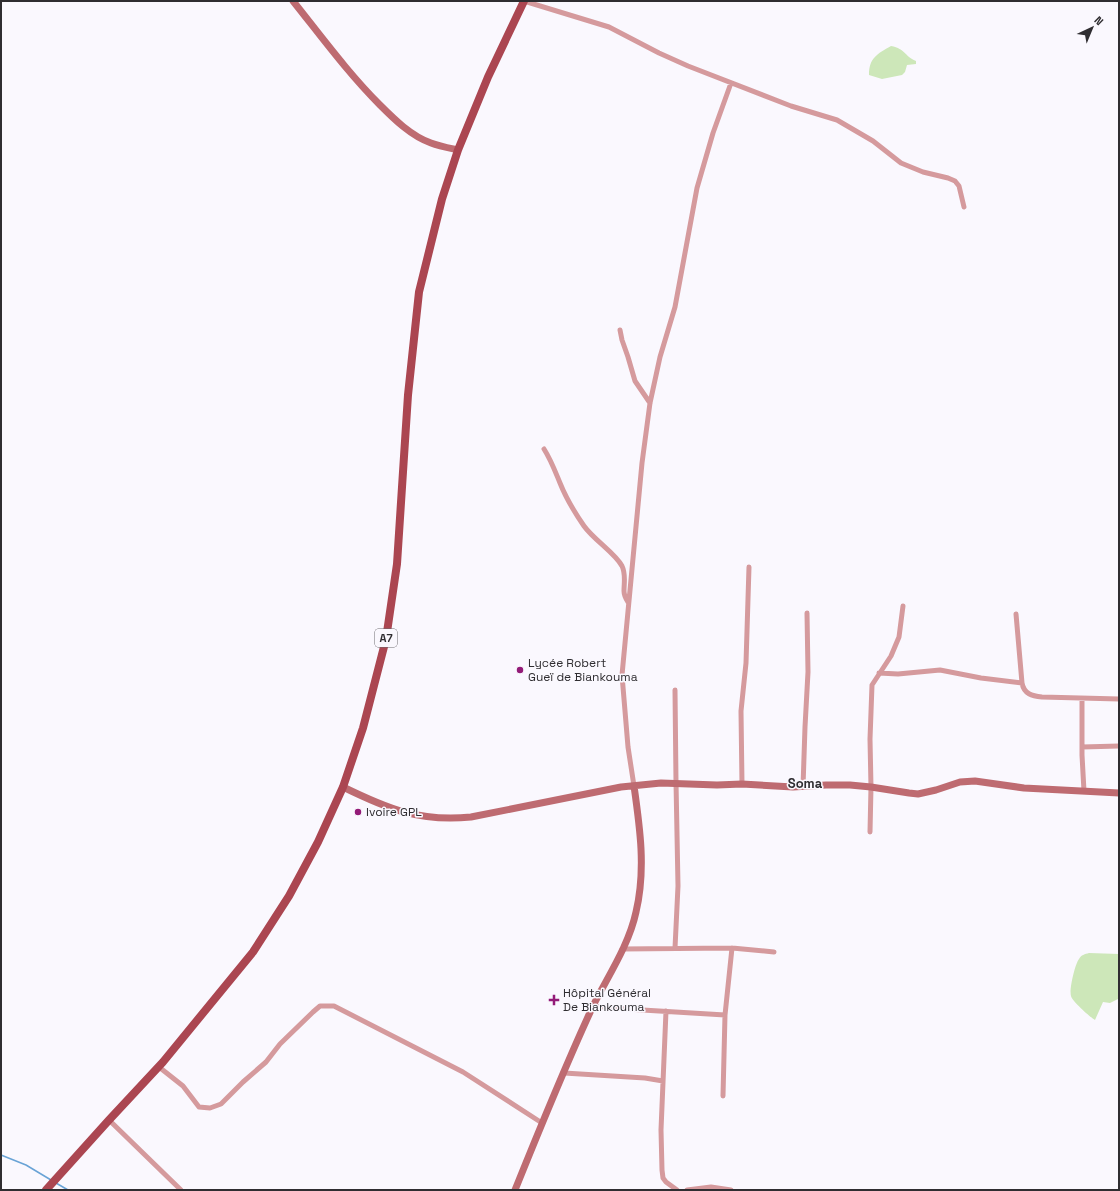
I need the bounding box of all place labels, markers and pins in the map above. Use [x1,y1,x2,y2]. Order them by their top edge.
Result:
place label: Lycée Robert Gueï de Biankouma [528,655,638,685]
marker: Lycée Robert Gueï de Biankouma [515,665,525,675]
place label: Ivoire GPL [366,804,422,820]
marker: Ivoire GPL [353,807,363,817]
place label: Hôpital Général De Biankouma [563,985,651,1015]
marker: Hôpital Général De Biankouma [548,994,560,1006]

